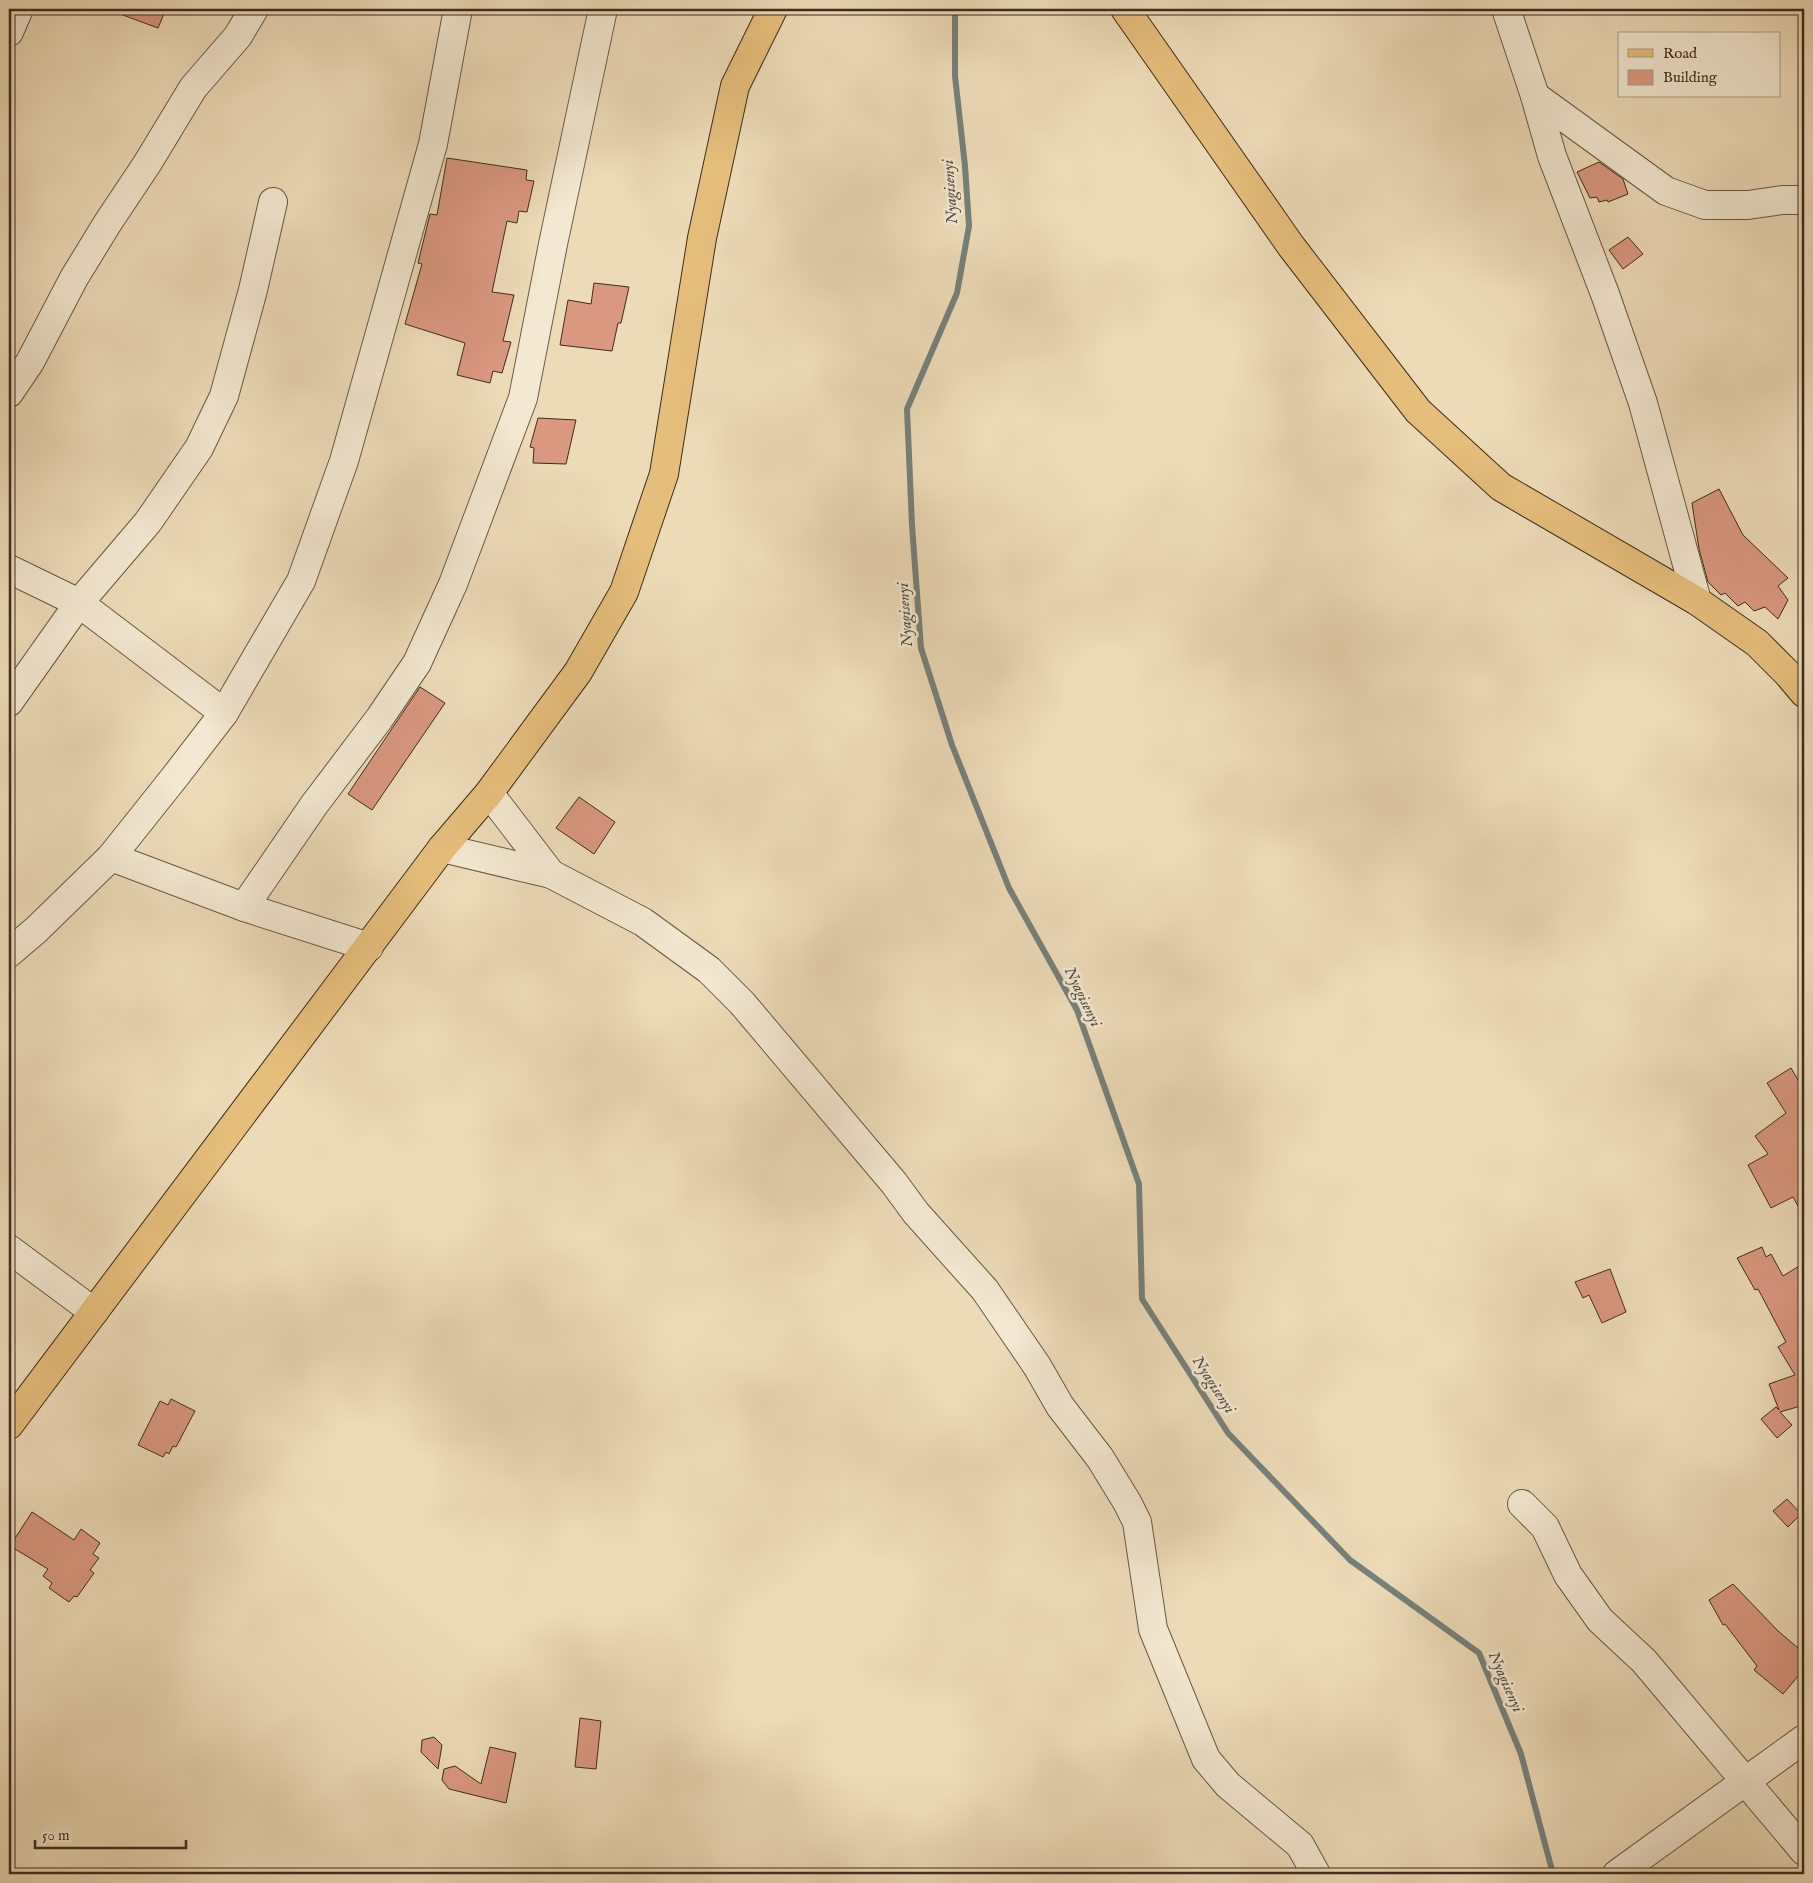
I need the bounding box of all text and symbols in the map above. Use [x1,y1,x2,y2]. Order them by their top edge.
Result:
legend [1618,32,1780,98]
text: Road [1663,44,1698,63]
text: Building [1663,68,1718,87]
water label: Nyagisenyi [939,158,963,225]
water label: Nyagisenyi [894,581,918,648]
water label: Nyagisenyi [1059,964,1106,1032]
water label: Nyagisenyi [1187,1352,1240,1419]
water label: Nyagisenyi [1483,1648,1528,1717]
scale bar [35,1818,186,1850]
text: 50 m [42,1826,70,1845]

